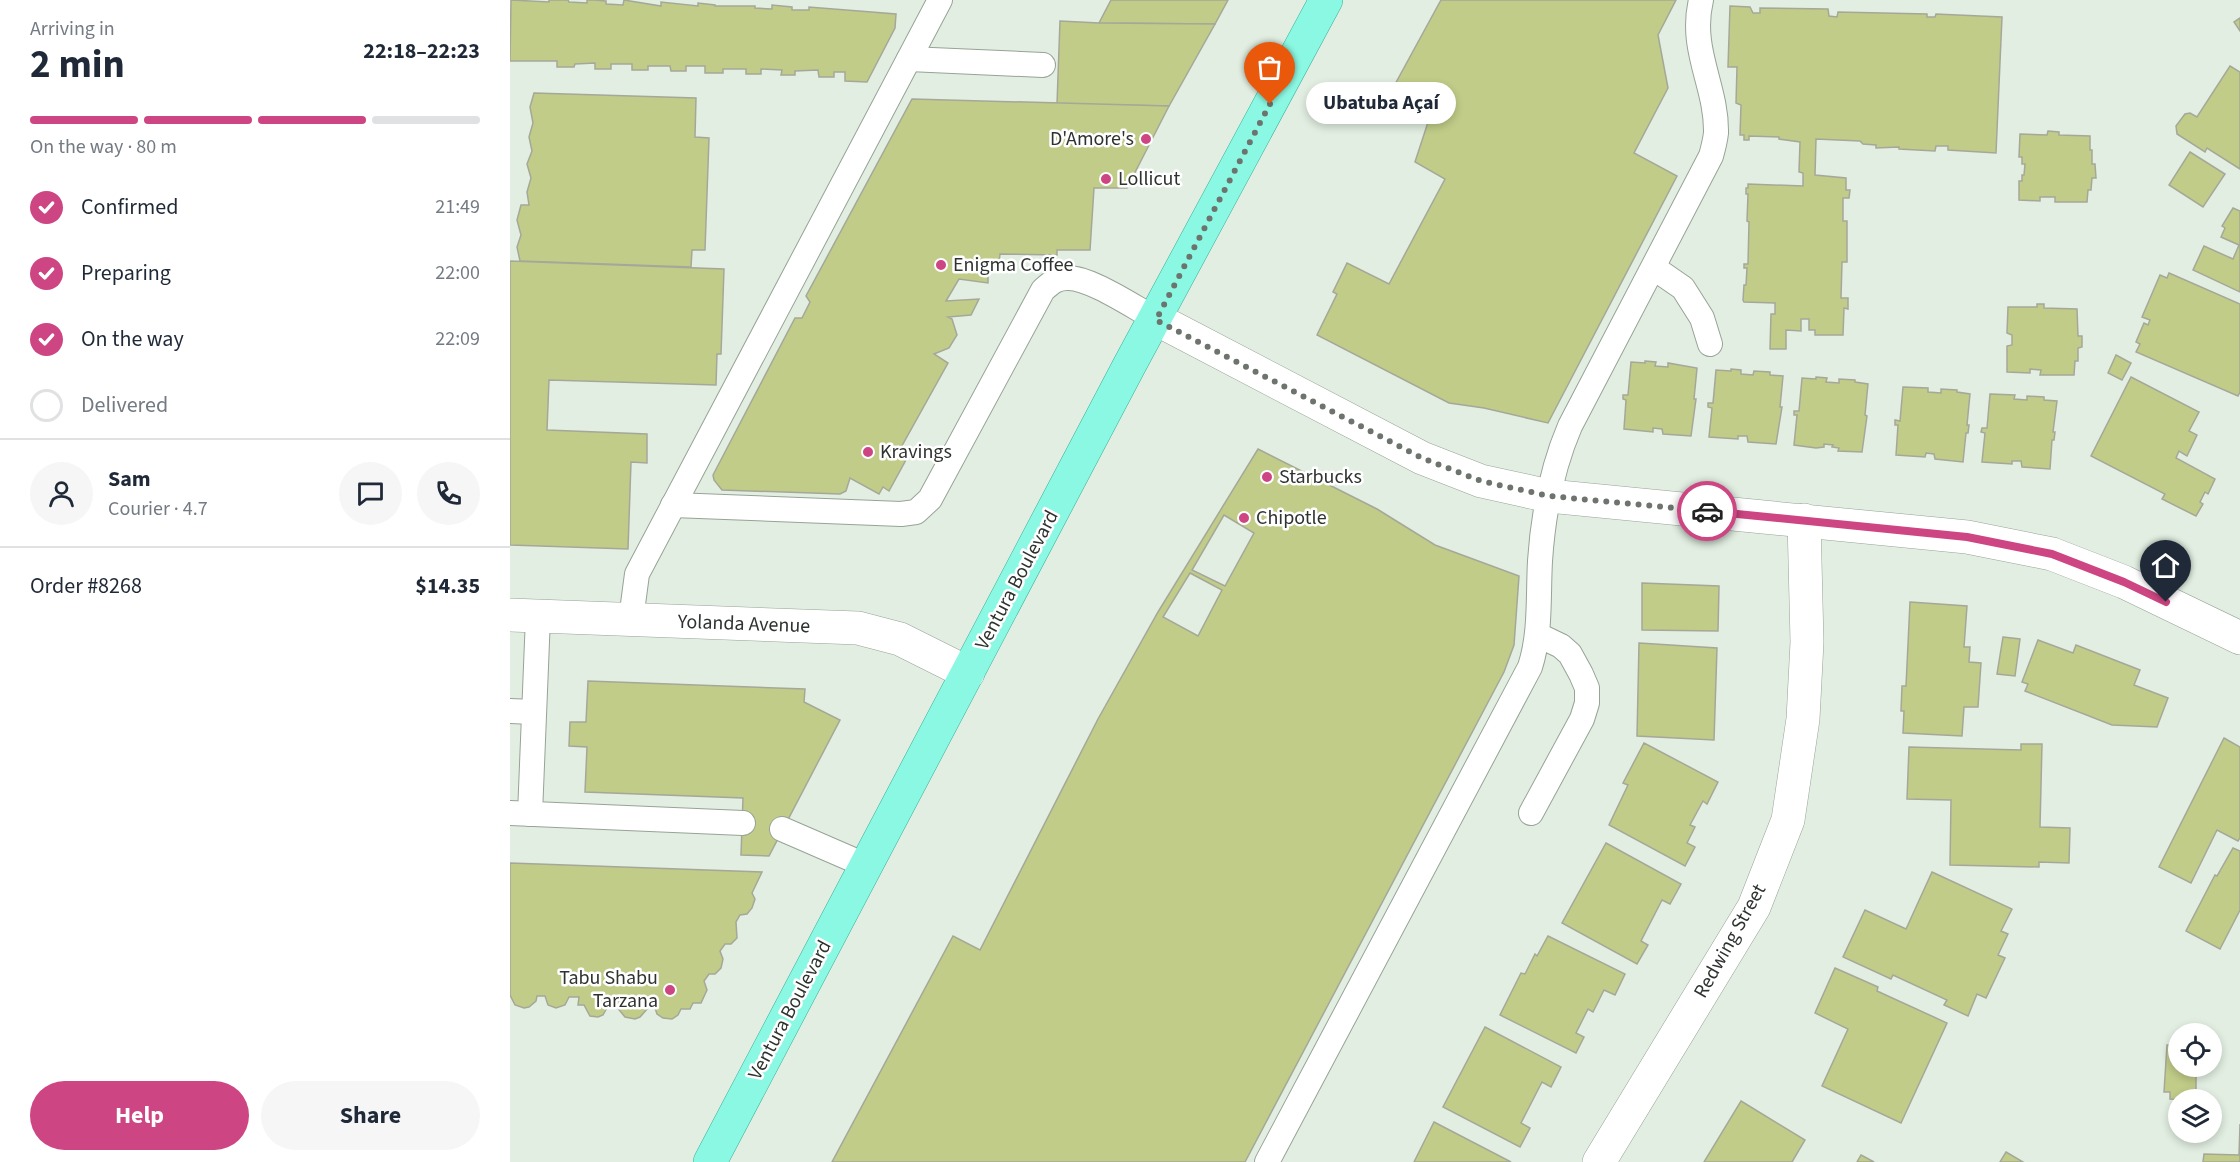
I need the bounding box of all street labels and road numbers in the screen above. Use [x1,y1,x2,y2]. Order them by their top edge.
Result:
street label: Ventura Boulevard [968,505,1066,655]
street label: Yolanda Avenue [676,608,811,640]
street label: Redwing Street [1687,879,1773,1003]
street label: Ventura Boulevard [741,935,839,1085]

